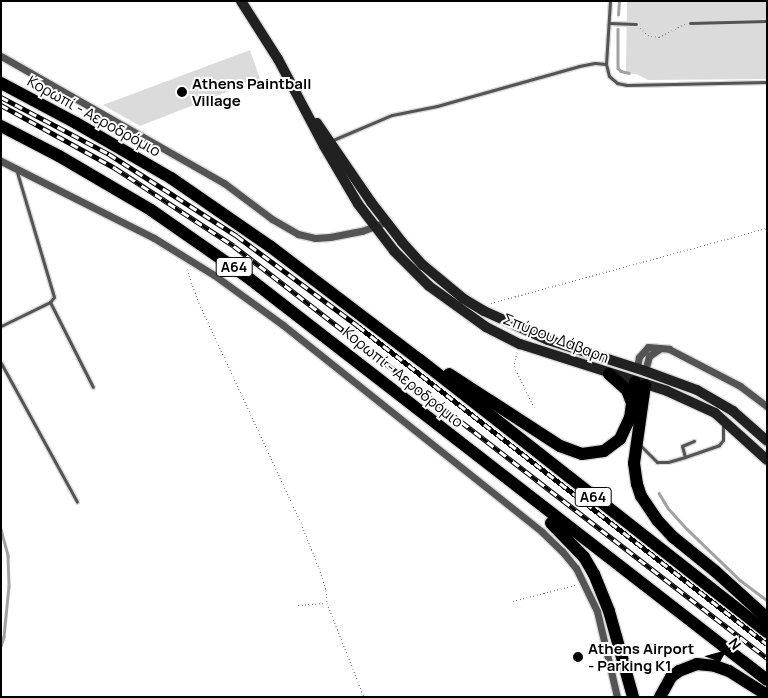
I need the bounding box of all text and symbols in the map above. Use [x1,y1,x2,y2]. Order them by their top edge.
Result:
street label: Κορωπί - Αεροδρόμιο [24,72,164,160]
place label: Athens Paintball Village [192,74,311,109]
marker: Athens Paintball Village [176,86,188,98]
road number: Α64 [215,256,253,278]
street label: Σπύρου Δάβαρη [500,310,612,366]
street label: Κορωπί - Αεροδρόμιο [339,323,467,431]
road number: Α64 [574,486,612,508]
north arrow [698,628,748,678]
text: N [725,634,746,653]
place label: Athens Airport - Parking K1 [588,639,694,674]
marker: Athens Airport - Parking K1 [572,651,584,663]

